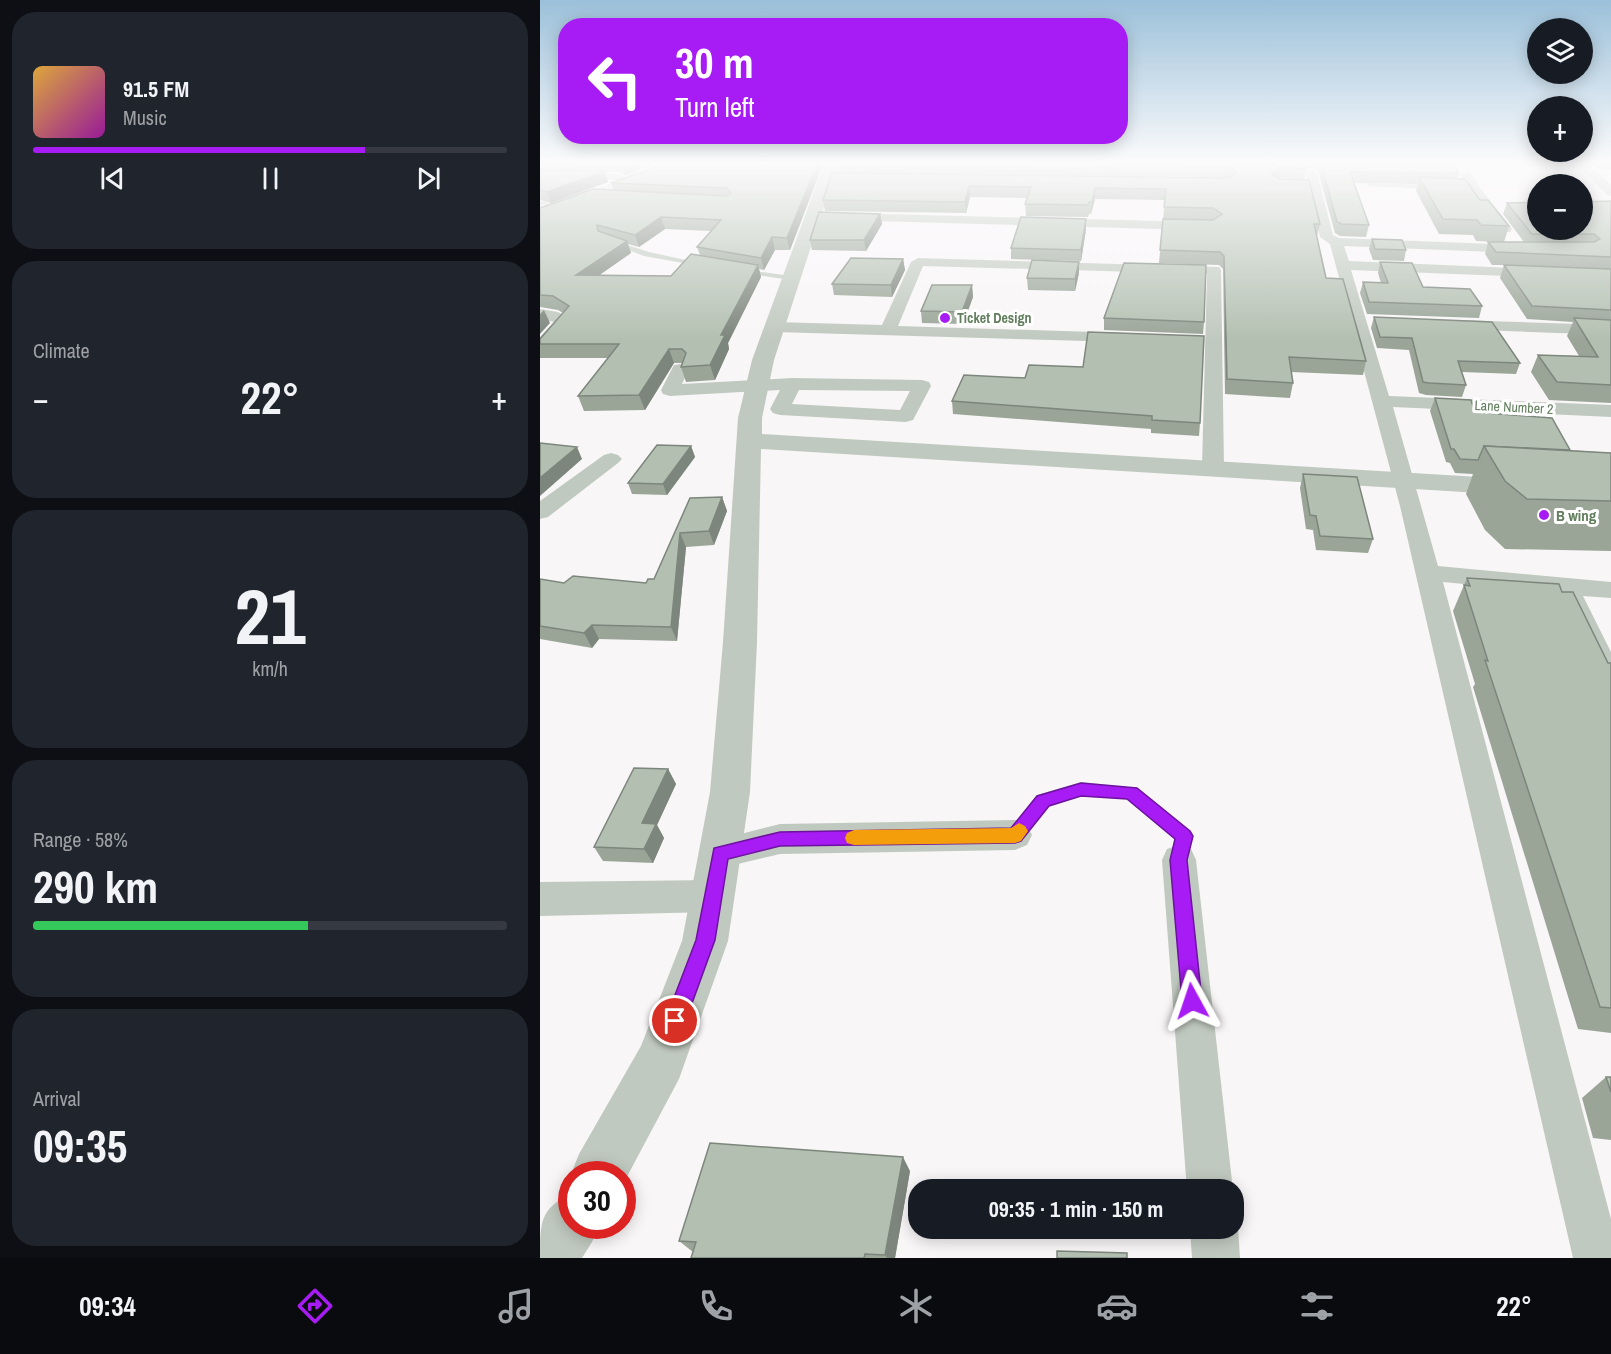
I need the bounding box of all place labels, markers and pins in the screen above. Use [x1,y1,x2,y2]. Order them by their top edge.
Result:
place label: Ticket Design [957,309,1031,327]
marker: Ticket Design [938,311,952,325]
place label: B wing [1556,505,1597,526]
marker: B wing [1537,508,1551,522]
pin [649,995,700,1046]

